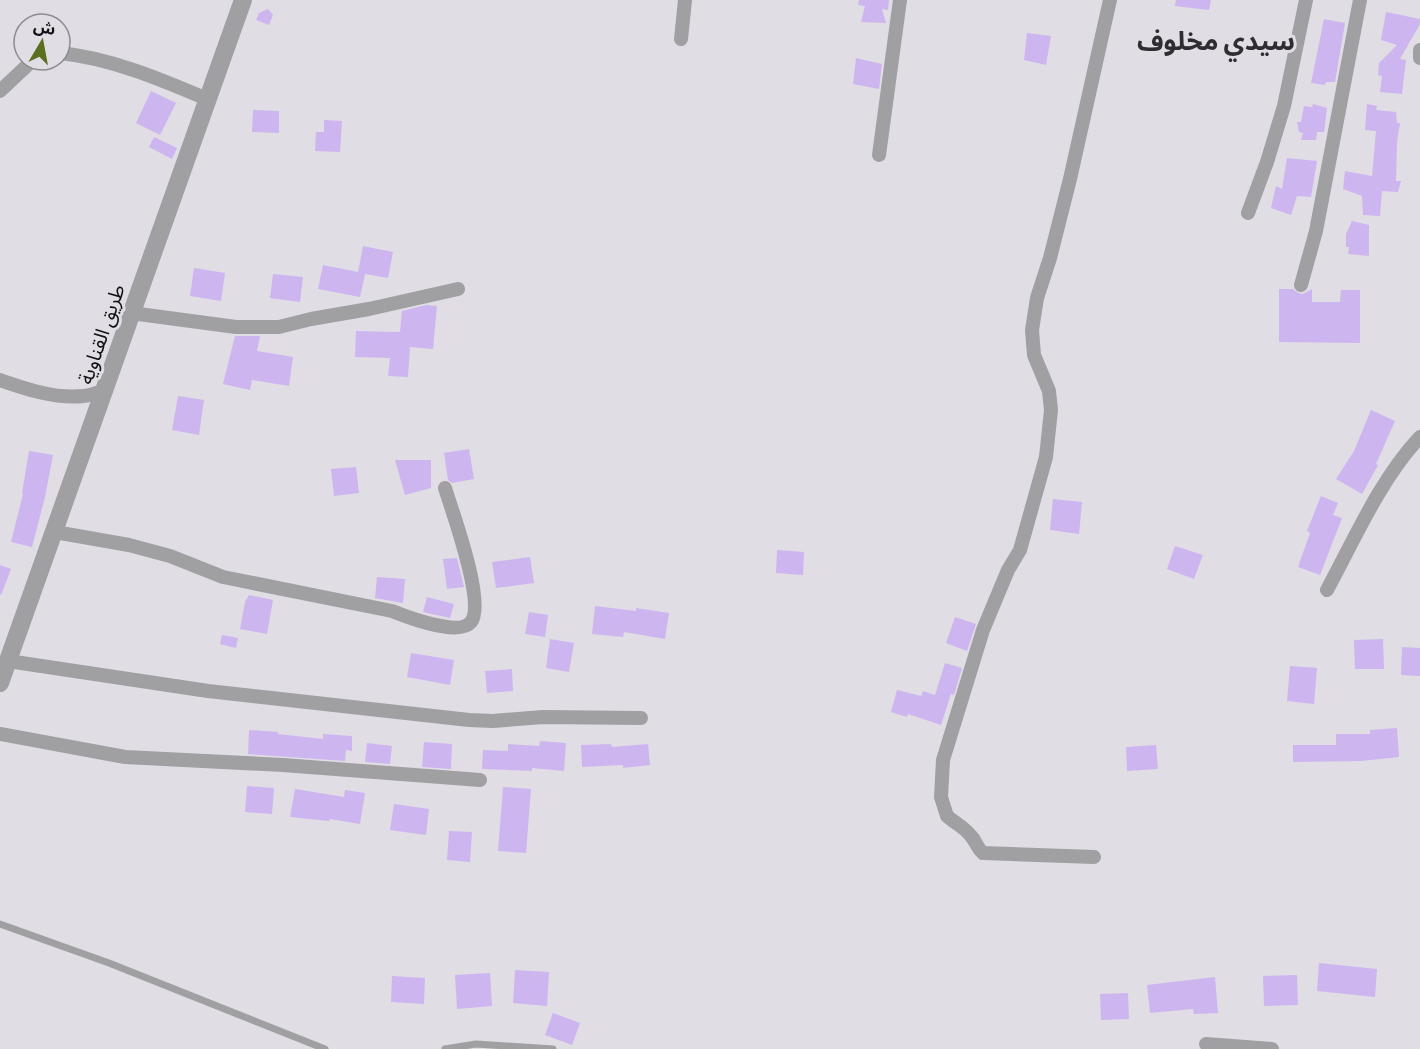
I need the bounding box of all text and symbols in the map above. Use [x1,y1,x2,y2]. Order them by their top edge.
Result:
north arrow [12,12,72,72]
text: ش [32,14,57,40]
district label: سيدي مخلوف [1137,22,1295,62]
street label: طريق القناوية [71,280,131,388]

